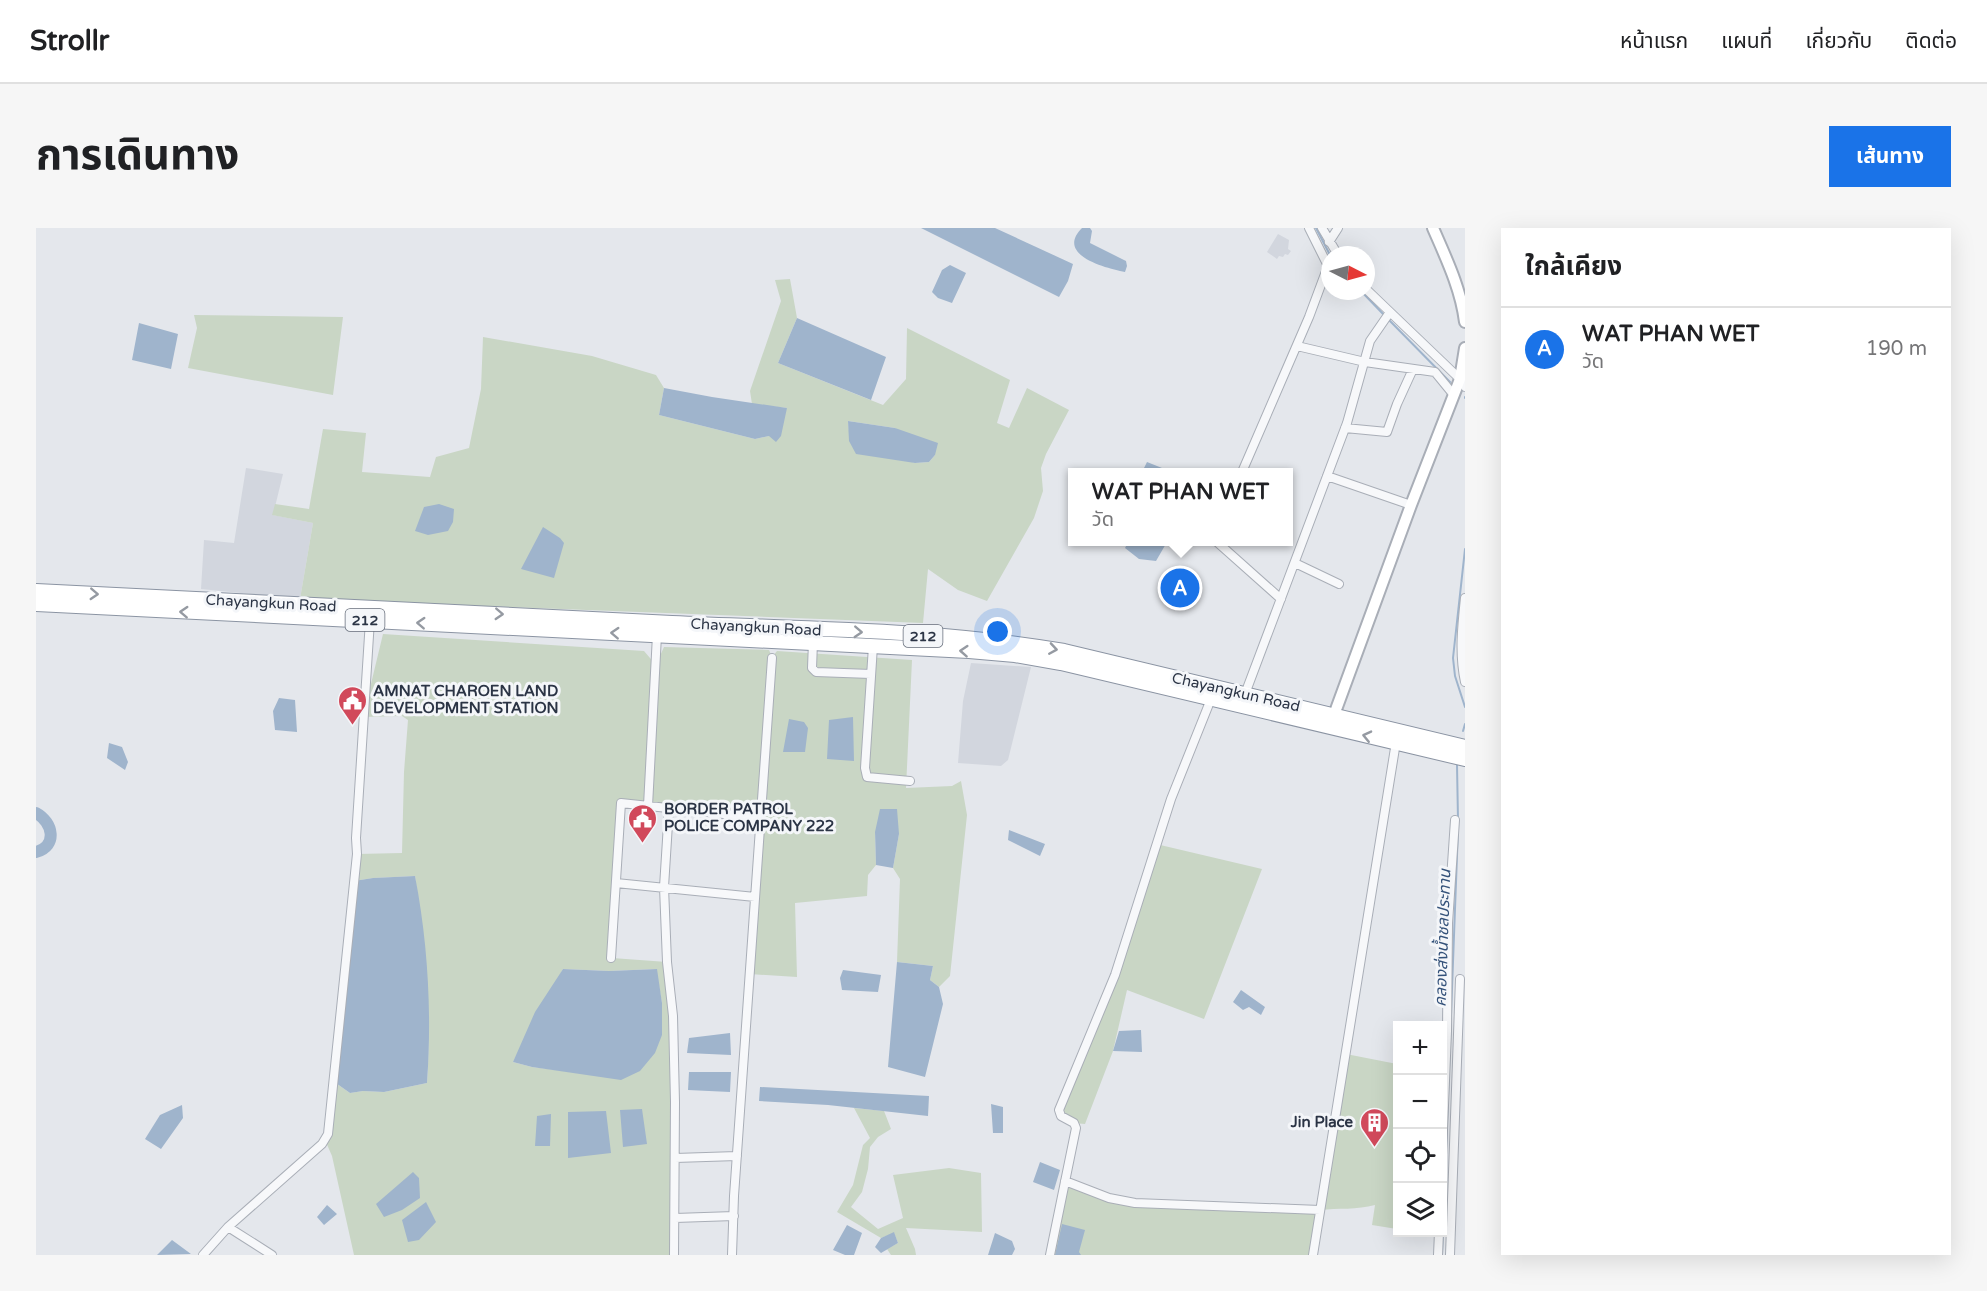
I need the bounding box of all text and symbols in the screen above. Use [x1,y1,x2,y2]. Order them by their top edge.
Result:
text: Strollr [30,24,109,58]
text: หน้าแรก [1620,29,1688,54]
text: แผนที่ [1721,29,1772,54]
text: เกี่ยวกับ [1805,29,1872,54]
text: ติดต่อ [1905,29,1957,54]
button: เส้นทาง [1829,126,1951,187]
text: การเดินทาง [36,130,239,181]
north arrow [1321,246,1375,300]
text: ใกล้เคียง [1525,251,1622,282]
text: WAT PHAN WET [1582,321,1759,347]
text: A [1537,337,1552,361]
text: 190 m [1866,337,1927,361]
text: วัด [1582,350,1604,374]
popup [1068,468,1293,546]
text: WAT PHAN WET [1092,479,1269,505]
text: วัด [1092,508,1114,532]
pin: A [1160,566,1200,610]
one-way arrow [90,588,99,601]
street label: Chayangkun Road [205,591,337,615]
one-way arrow [179,605,188,618]
one-way arrow [494,608,503,621]
road number: 212 [346,609,384,631]
street label: Chayangkun Road [690,615,822,639]
one-way arrow [416,617,425,630]
your location [983,617,1012,646]
road number: 212 [904,625,942,647]
one-way arrow [611,626,620,639]
one-way arrow [854,626,863,639]
one-way arrow [1047,642,1057,655]
one-way arrow [959,644,968,657]
street label: Chayangkun Road [1170,669,1302,715]
place label: AMNAT CHAROEN LAND DEVELOPMENT STATION [373,682,559,717]
public building icon: AMNAT CHAROEN LAND DEVELOPMENT STATION [336,684,368,726]
one-way arrow [1362,730,1372,743]
place label: BORDER PATROL POLICE COMPANY 222 [664,800,834,835]
public building icon: BORDER PATROL POLICE COMPANY 222 [627,802,659,844]
water label: คลองส่งน้ำชลประทาน [1429,868,1455,1007]
map controls [1393,1021,1447,1237]
button: + [1393,1021,1447,1075]
button: − [1393,1075,1447,1129]
building icon: Jin Place [1358,1106,1390,1148]
place label: Jin Place [1290,1113,1354,1131]
button: locate [1393,1129,1447,1183]
button: layers [1393,1183,1447,1237]

